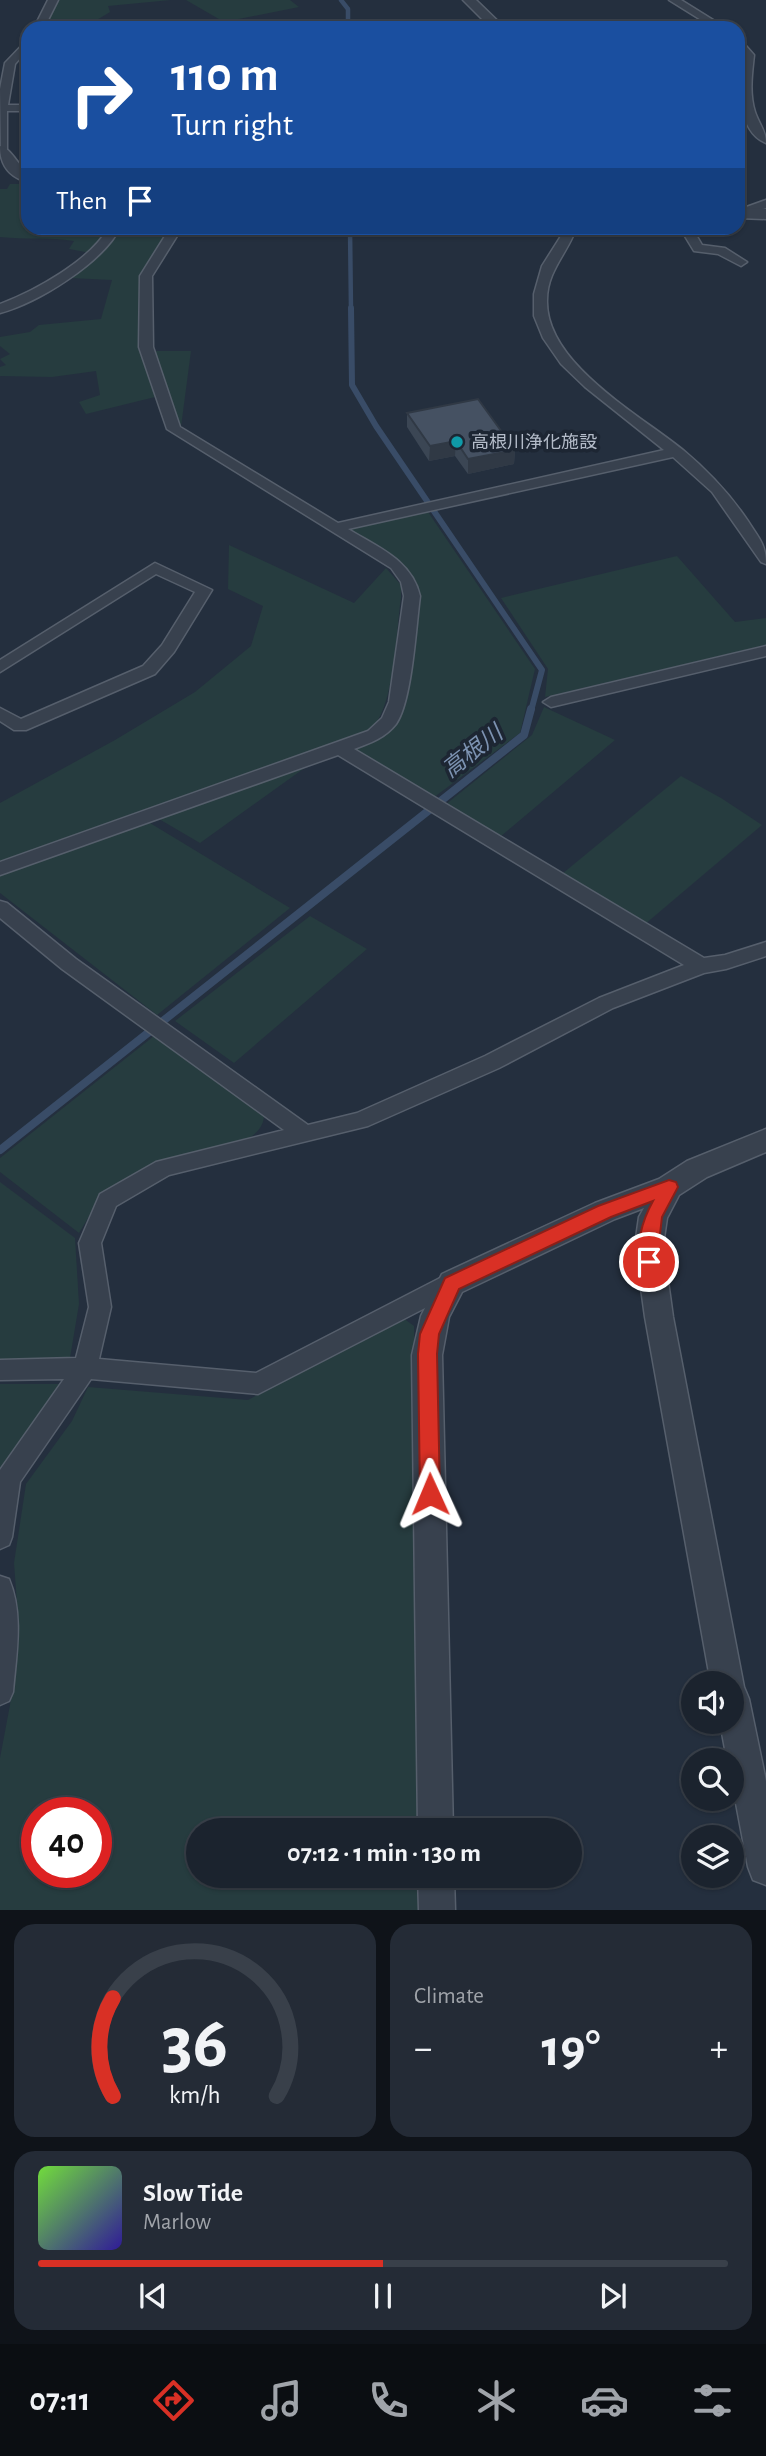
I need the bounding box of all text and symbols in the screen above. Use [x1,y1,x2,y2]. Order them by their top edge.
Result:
icon: right [56,49,147,140]
text: 110 m [171,51,279,100]
text: Turn right [171,109,293,141]
icon: arrive [121,182,159,220]
text: Then [56,188,107,214]
place label: 高根川浄化施設 [471,432,597,452]
marker: 高根川浄化施設 [449,434,465,450]
water label: 高根川 [437,718,510,782]
pin [619,1232,679,1292]
icon: arrive [630,1243,668,1281]
position arrow [393,1457,467,1531]
map controls [681,1671,744,1888]
button: sound [681,1671,744,1734]
button: search [681,1748,744,1811]
speed limit sign: 40 [21,1797,112,1888]
button: layers [681,1825,744,1888]
text: 07:12 · 1 min · 130 m [287,1840,481,1866]
text: Climate [414,1985,484,2008]
text: 36 [162,2009,228,2082]
text: 19° [541,2023,601,2075]
text: − [414,2030,432,2068]
text: + [710,2030,728,2068]
text: km/h [169,2083,221,2108]
text: Slow Tide [143,2180,243,2206]
text: Marlow [143,2211,211,2234]
icon: previous [134,2277,172,2315]
icon: pause [364,2277,402,2315]
icon: next [594,2277,632,2315]
icon: directions [149,2376,198,2425]
icon: music [257,2376,306,2425]
icon: phone [364,2376,413,2425]
icon: climate [472,2376,521,2425]
icon: car [580,2376,629,2425]
icon: filters [688,2376,737,2425]
text: 07:11 [29,2384,90,2416]

